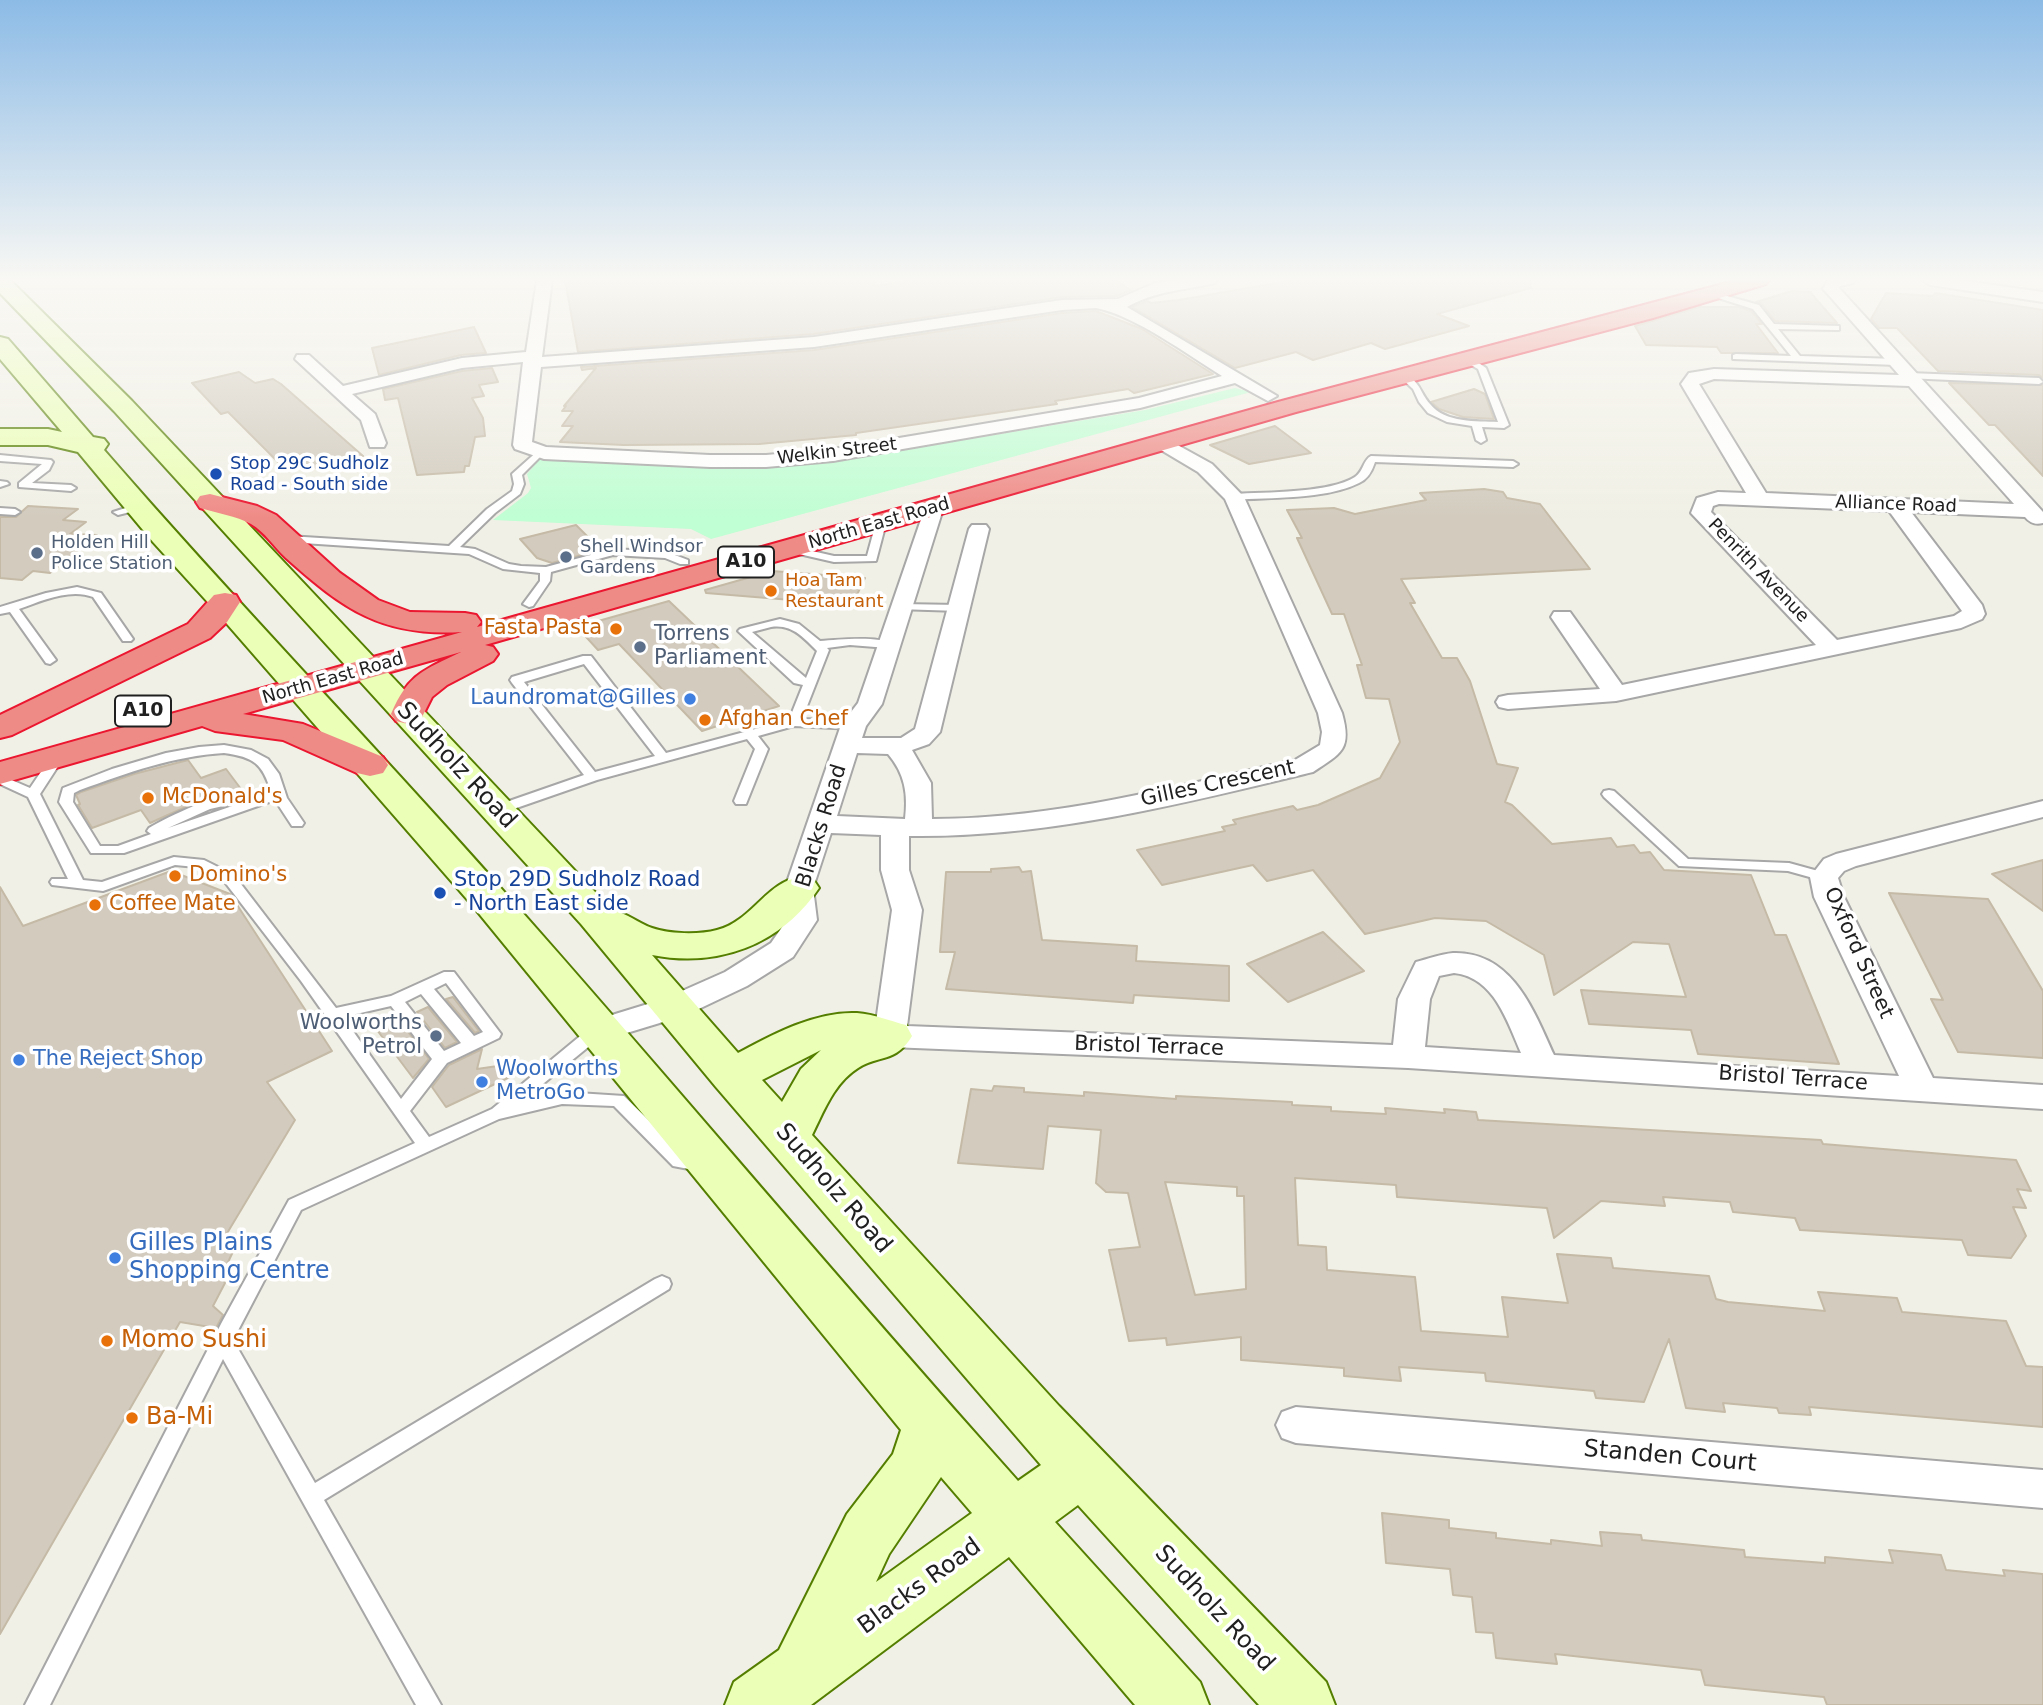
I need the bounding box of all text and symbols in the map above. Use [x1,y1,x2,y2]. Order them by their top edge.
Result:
street label: Welkin Street [776,434,898,470]
place label: Stop 29C Sudholz Road - South side [230,453,389,496]
marker: Stop 29C Sudholz Road - South side [208,466,224,482]
street label: Alliance Road [1835,492,1957,518]
street label: North East Road [806,494,952,554]
street label: Penrith Avenue [1703,515,1813,627]
place label: Holden Hill Police Station [51,532,173,574]
place label: Shell Windsor Gardens [580,536,703,578]
marker: Holden Hill Police Station [29,545,45,561]
road number: A10 [718,547,774,578]
marker: Shell Windsor Gardens [558,549,574,565]
place label: Hoa Tam Restaurant [785,570,884,612]
marker: Hoa Tam Restaurant [763,583,779,599]
place label: Fasta Pasta [484,616,602,642]
marker: Fasta Pasta [608,621,624,637]
place label: Torrens Parliament [654,622,767,672]
marker: Torrens Parliament [632,639,648,655]
street label: North East Road [260,649,406,709]
place label: Laundromat@Gilles [470,686,676,712]
marker: Laundromat@Gilles [682,691,698,707]
road number: A10 [115,696,171,726]
street label: Sudholz Road [390,697,522,835]
place label: Afghan Chef [719,707,848,733]
marker: Afghan Chef [697,712,713,728]
street label: Gilles Crescent [1139,755,1297,813]
street label: Blacks Road [791,762,853,890]
place label: McDonald's [162,785,283,811]
marker: McDonald's [140,790,156,806]
place label: Domino's [189,863,287,889]
marker: Domino's [167,868,183,884]
place label: Stop 29D Sudholz Road - North East side [454,868,700,918]
street label: Oxford Street [1818,883,1898,1023]
marker: Stop 29D Sudholz Road - North East side [432,885,448,901]
place label: Coffee Mate [109,892,236,918]
marker: Coffee Mate [87,897,103,913]
place label: Woolworths Petrol [300,1011,422,1061]
marker: Woolworths Petrol [428,1028,444,1044]
street label: Bristol Terrace [1074,1032,1224,1062]
place label: The Reject Shop [33,1047,203,1073]
marker: The Reject Shop [11,1052,27,1068]
place label: Woolworths MetroGo [496,1057,618,1107]
street label: Bristol Terrace [1717,1061,1869,1097]
marker: Woolworths MetroGo [474,1074,490,1090]
street label: Sudholz Road [769,1118,897,1260]
place label: Gilles Plains Shopping Centre [129,1230,330,1286]
marker: Gilles Plains Shopping Centre [107,1250,123,1266]
place label: Momo Sushi [121,1327,267,1355]
marker: Momo Sushi [99,1333,115,1349]
place label: Ba-Mi [146,1404,213,1432]
marker: Ba-Mi [124,1410,140,1426]
street label: Standen Court [1582,1435,1758,1479]
street label: Blacks Road [853,1533,987,1641]
street label: Sudholz Road [1148,1540,1280,1678]

